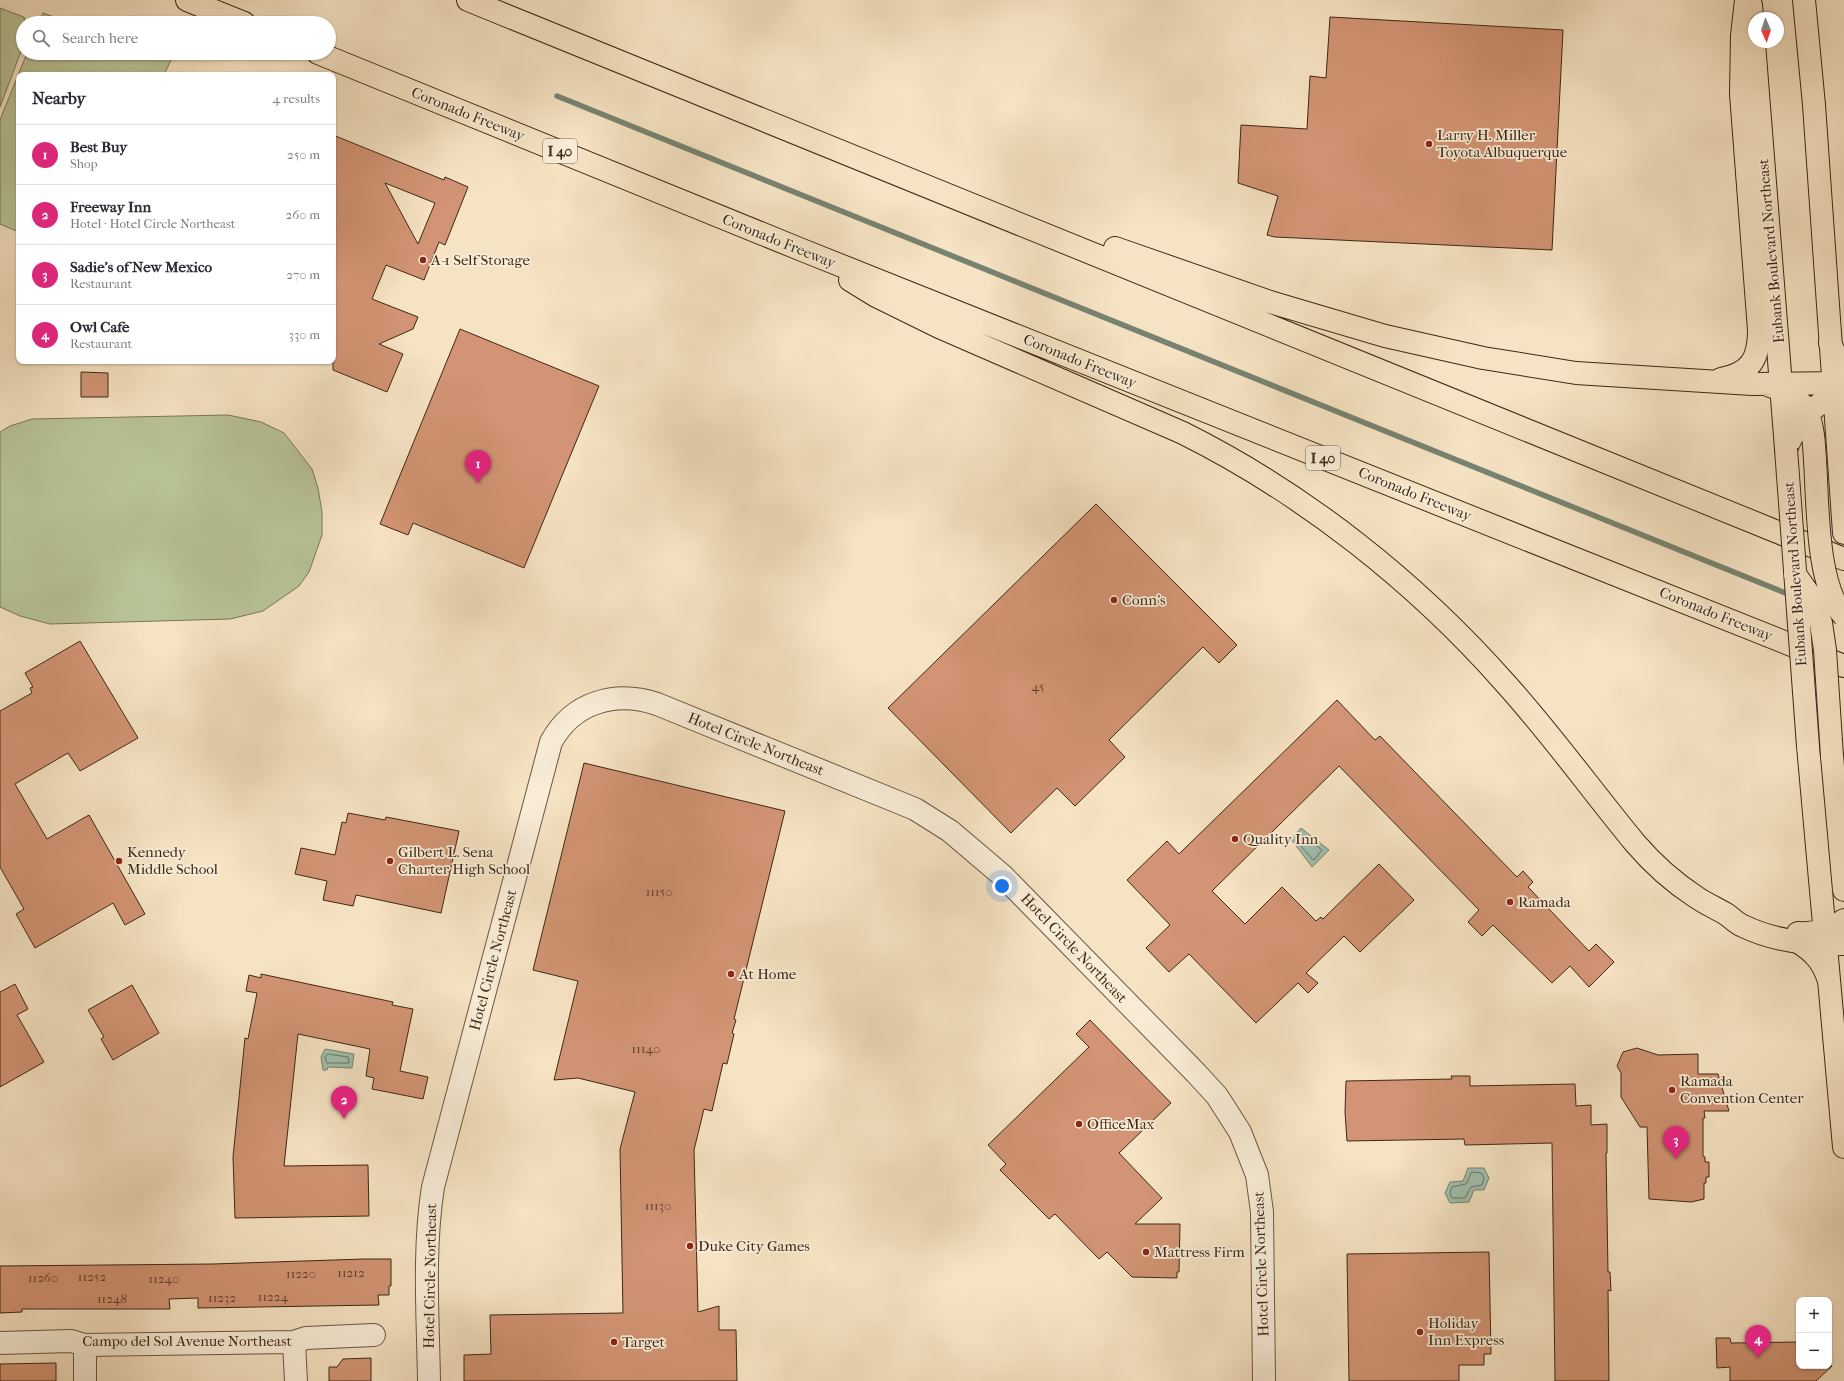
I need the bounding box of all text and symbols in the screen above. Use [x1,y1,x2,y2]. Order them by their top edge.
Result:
north arrow [1748,12,1784,48]
search box [16,16,336,60]
icon: search [30,27,52,49]
text: Search here [62,29,138,47]
street label: Coronado Freeway [409,83,528,145]
text: Nearby [32,88,86,108]
text: 4 results [273,91,320,106]
place label: Larry H. Miller Toyota Albuquerque [1437,126,1568,161]
text: Best Buy [70,138,127,156]
road number: I 40 [543,139,577,163]
marker: Larry H. Miller Toyota Albuquerque [1424,139,1434,149]
text: 1 [43,147,47,162]
text: 250 m [287,147,320,162]
text: Shop [70,156,98,171]
street label: Eubank Boulevard Northeast [1754,157,1788,344]
text: Freeway Inn [70,198,151,216]
text: 2 [42,207,48,222]
text: 260 m [286,207,320,222]
street label: Coronado Freeway [720,210,839,272]
text: Hotel · Hotel Circle Northeast [70,216,235,231]
place label: A-1 Self Storage [430,251,531,269]
marker: A-1 Self Storage [418,255,428,265]
text: Sadie's of New Mexico [70,258,212,276]
text: 3 [42,267,48,282]
text: 270 m [286,267,320,282]
text: Restaurant [70,276,132,291]
text: Owl Cafe [70,318,130,336]
text: 4 [41,327,49,342]
text: 330 m [289,327,320,342]
street label: Coronado Freeway [1021,330,1140,392]
text: Restaurant [70,336,132,351]
road number: I 40 [1306,446,1340,470]
pin: 1 [465,450,491,483]
street label: Coronado Freeway [1356,463,1475,525]
street label: Eubank Boulevard Northeast [1780,480,1810,667]
street label: Coronado Freeway [1657,583,1776,645]
place label: Conn's [1122,591,1166,609]
marker: Conn's [1109,595,1119,605]
house number: 45 [1032,679,1045,694]
street label: Hotel Circle Northeast [685,708,827,780]
place label: Quality Inn [1243,830,1319,848]
marker: Quality Inn [1230,834,1240,844]
place label: Kennedy Middle School [127,843,218,878]
place label: Gilbert L. Sena Charter High School [398,843,530,878]
marker: Kennedy Middle School [114,856,124,866]
marker: Gilbert L. Sena Charter High School [385,856,395,866]
your location [992,876,1012,896]
house number: 11150 [646,884,672,899]
street label: Hotel Circle Northeast [466,887,521,1033]
street label: Hotel Circle Northeast [1017,889,1131,1007]
place label: Ramada [1518,893,1572,911]
marker: Ramada [1505,897,1515,907]
place label: At Home [738,965,797,983]
marker: At Home [726,969,736,979]
house number: 11140 [632,1041,660,1056]
place label: Ramada Convention Center [1680,1072,1804,1107]
marker: Ramada Convention Center [1667,1085,1677,1095]
pin: 2 [331,1086,357,1119]
place label: OfficeMax [1087,1115,1155,1133]
marker: OfficeMax [1074,1119,1084,1129]
pin: 3 [1663,1126,1689,1159]
street label: Hotel Circle Northeast [1249,1190,1273,1337]
house number: 11130 [645,1198,671,1213]
street label: Hotel Circle Northeast [420,1203,440,1349]
place label: Duke City Games [698,1237,810,1255]
marker: Duke City Games [685,1241,695,1251]
place label: Mattress Firm [1154,1243,1245,1261]
marker: Mattress Firm [1141,1247,1151,1257]
house number: 11212 [337,1265,365,1280]
house number: 11220 [286,1266,316,1281]
house number: 11252 [78,1269,106,1284]
house number: 11260 [28,1270,58,1285]
house number: 11240 [149,1271,179,1286]
house number: 11224 [258,1289,288,1304]
house number: 11232 [208,1290,236,1305]
house number: 11248 [97,1291,127,1306]
map controls [1796,1297,1832,1369]
button: + [1796,1297,1832,1333]
place label: Holiday Inn Express [1428,1314,1505,1349]
pin: 4 [1745,1325,1771,1358]
marker: Holiday Inn Express [1415,1327,1425,1337]
street label: Campo del Sol Avenue Northeast [82,1332,292,1350]
place label: Target [622,1333,666,1351]
button: − [1796,1333,1832,1369]
marker: Target [609,1337,619,1347]

